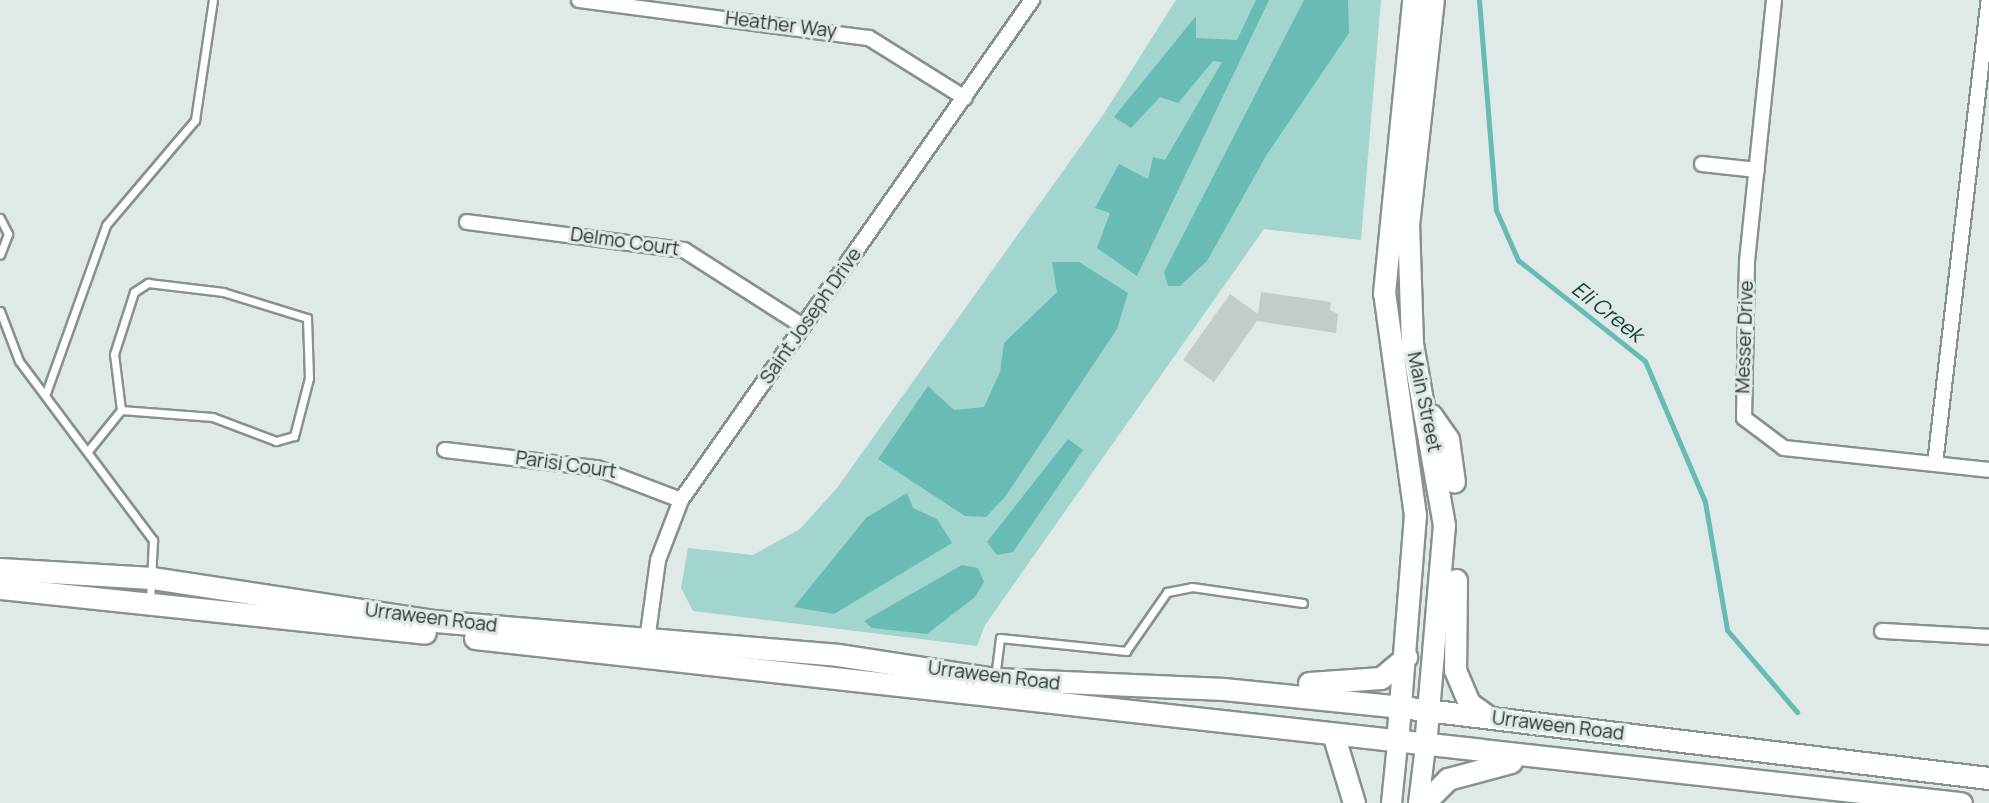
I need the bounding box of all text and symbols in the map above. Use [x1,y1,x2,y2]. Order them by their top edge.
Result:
street label: Heather Way [724,7,838,43]
street label: Delmo Court [569,223,681,261]
street label: Saint Joseph Drive [756,244,866,388]
water label: Eli Creek [1567,275,1649,347]
street label: Messer Drive [1732,280,1758,394]
street label: Main Street [1402,350,1446,454]
street label: Parisi Court [514,447,618,483]
street label: Urraween Road [364,599,498,637]
street label: Urraween Road [927,657,1061,695]
street label: Urraween Road [1491,707,1625,745]

